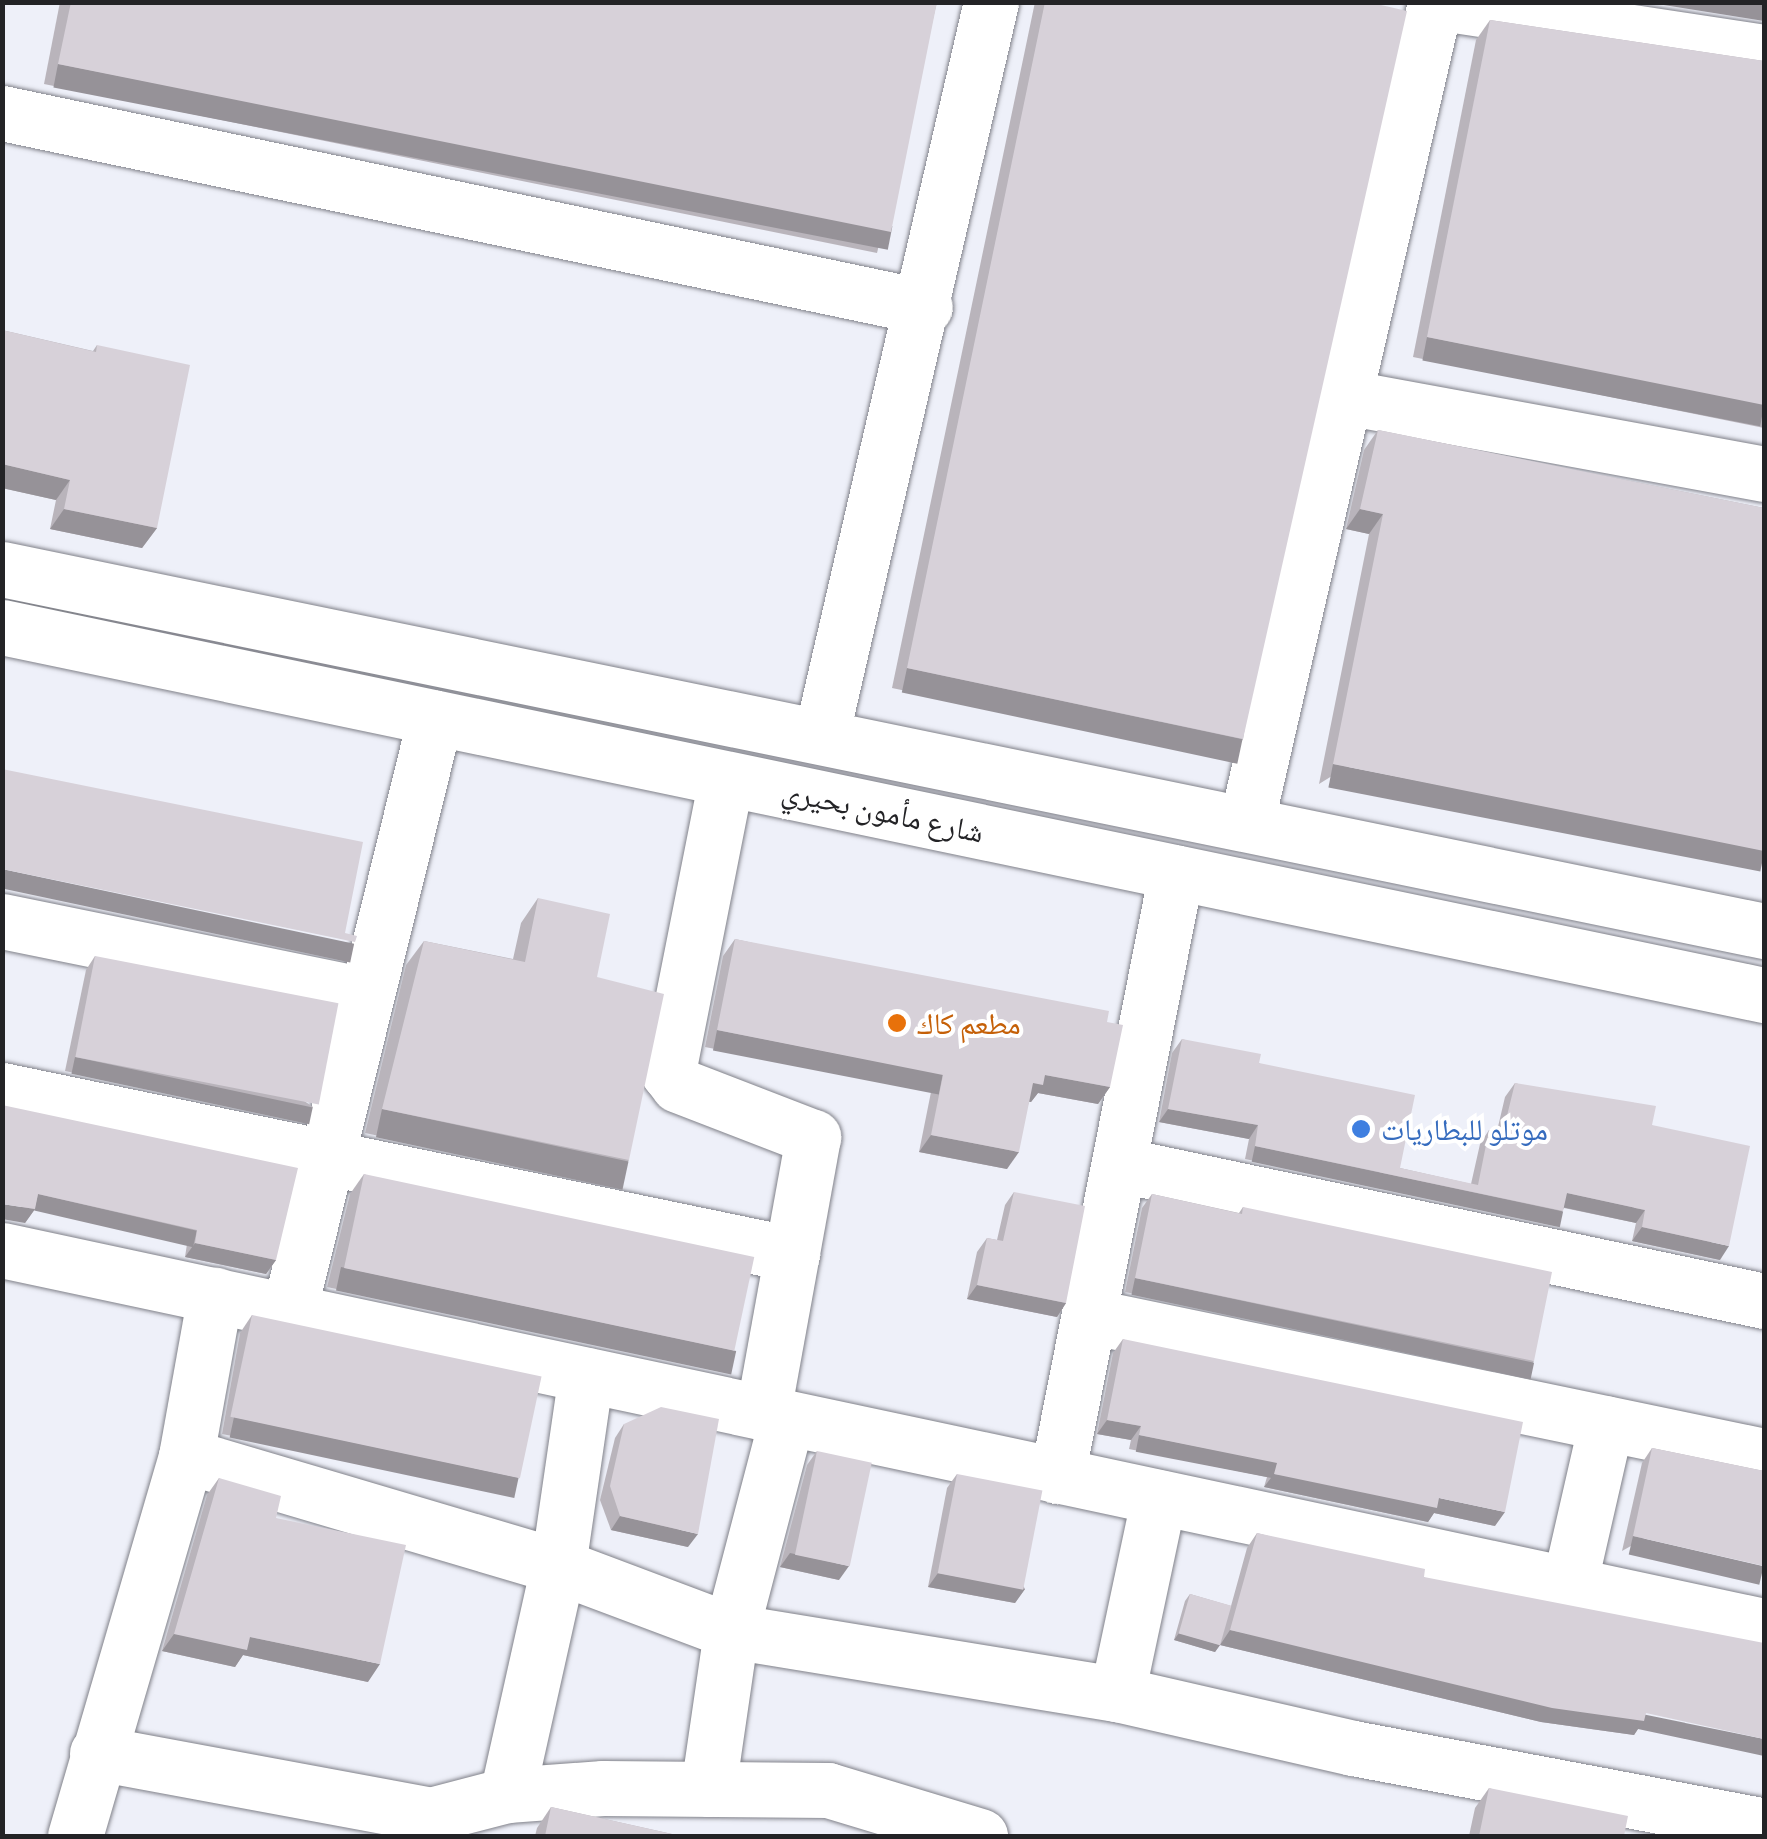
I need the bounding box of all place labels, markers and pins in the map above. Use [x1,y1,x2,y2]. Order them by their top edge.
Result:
place label: مطعم كاك [917,1005,1021,1041]
marker: مطعم كاك [886,1012,908,1034]
place label: موتلو للبطاريات [1381,1111,1548,1147]
marker: موتلو للبطاريات [1350,1118,1372,1140]

